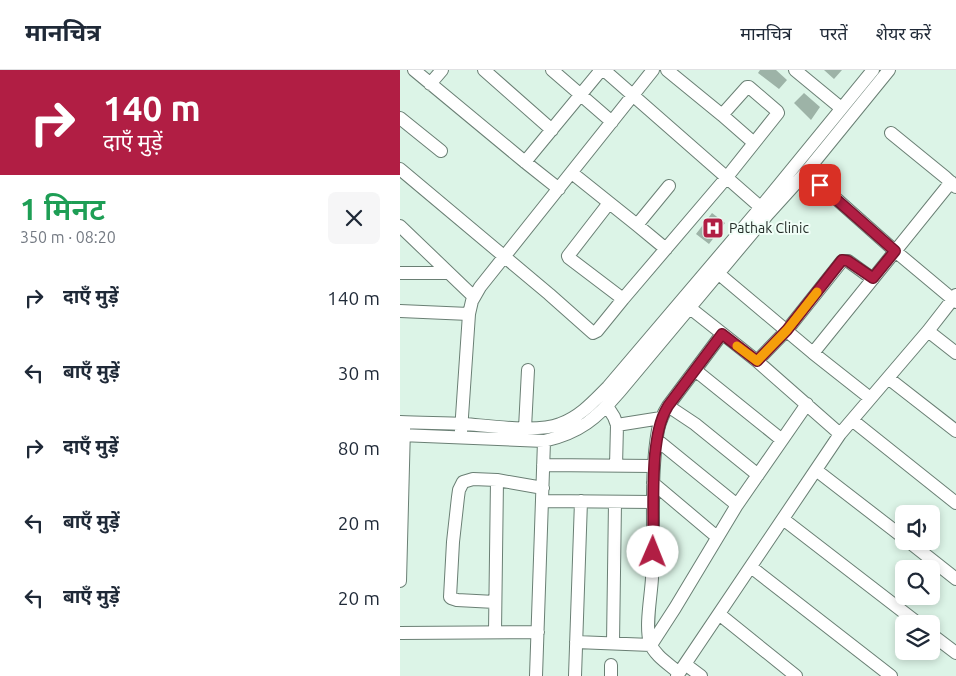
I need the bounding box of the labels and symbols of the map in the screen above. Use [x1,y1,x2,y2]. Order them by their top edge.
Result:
pin [799,164,841,206]
hospital icon: Pathak Clinic [701,216,725,240]
place label: Pathak Clinic [729,220,809,236]
position arrow [626,525,678,577]

